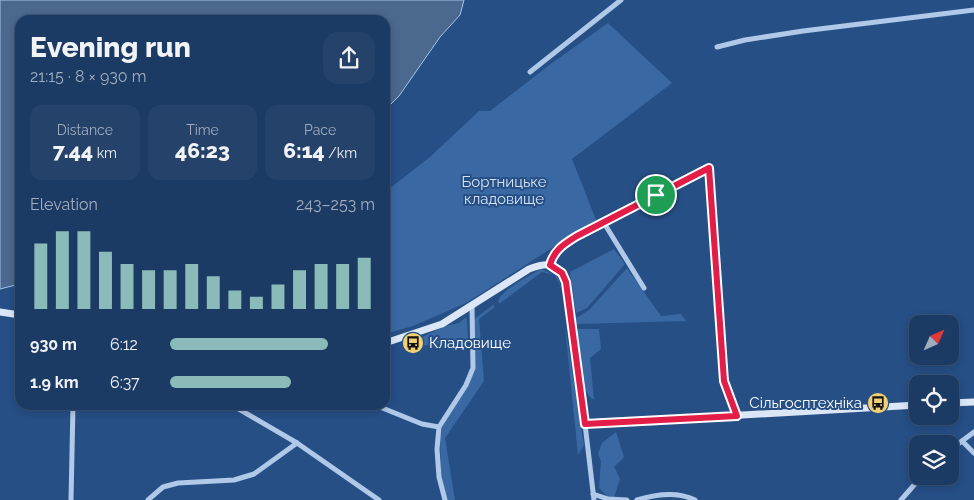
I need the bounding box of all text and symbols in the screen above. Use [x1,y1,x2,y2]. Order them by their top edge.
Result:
text: Evening run [30,31,191,64]
button: share [323,32,375,84]
text: 21:15 · 8 × 930 m [30,67,146,86]
text: Distance [57,122,113,138]
text: Time [186,122,219,138]
text: Pace [304,122,336,138]
text: 7.44 [53,138,93,163]
text: 46:23 [175,138,230,163]
text: 6:14 [283,138,325,163]
text: km [93,145,117,161]
text: /km [325,145,357,161]
park label: Бортницьке кладовище [462,173,547,208]
pin [635,174,677,216]
icon: arrive [642,181,670,209]
text: Elevation [30,195,98,214]
text: 243–253 m [296,195,375,214]
north arrow [909,315,959,365]
map controls [909,315,959,485]
bus stop icon: Кладовище [401,331,425,355]
place label: Кладовище [429,334,511,352]
text: 930 m [30,335,77,354]
text: 6:12 [110,335,138,354]
text: 1.9 km [30,373,79,392]
text: 6:37 [110,373,140,392]
button: locate [909,375,959,425]
bus stop icon: Сільгосптехніка [866,391,890,415]
place label: Сільгосптехніка [749,394,862,412]
button: layers [909,435,959,485]

